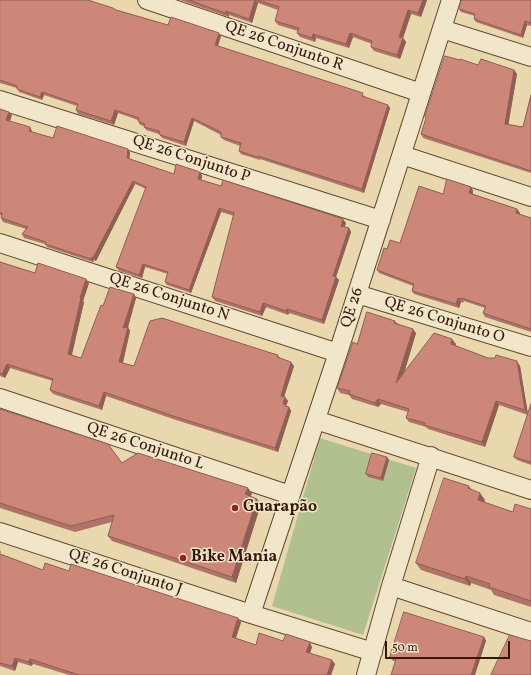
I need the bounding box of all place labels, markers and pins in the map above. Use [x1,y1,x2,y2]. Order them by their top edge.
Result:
place label: Guarapão [243,498,317,518]
marker: Guarapão [230,503,240,513]
place label: Bike Mania [191,548,277,568]
marker: Bike Mania [178,553,188,563]

